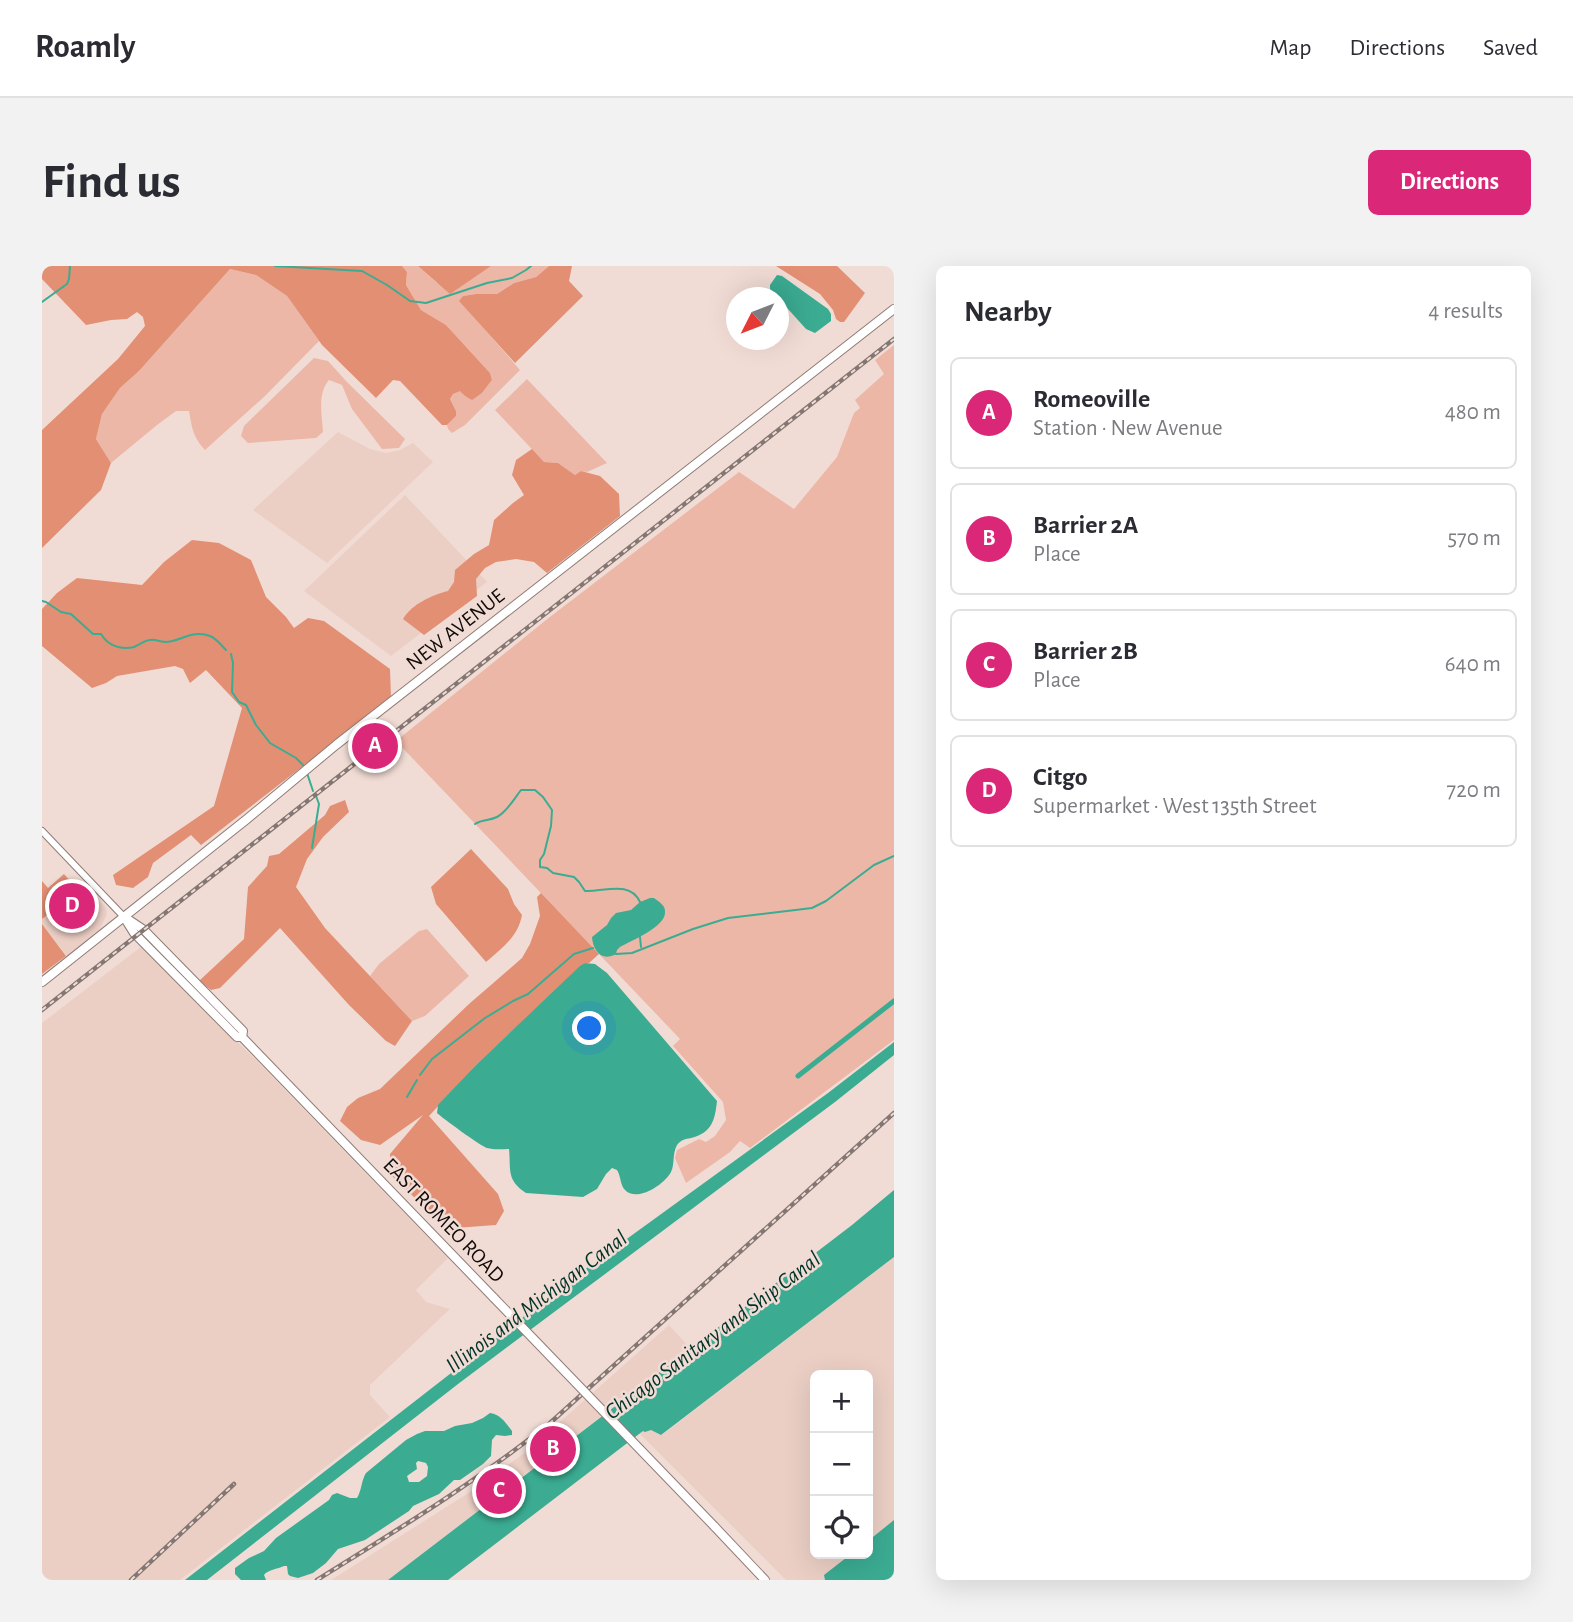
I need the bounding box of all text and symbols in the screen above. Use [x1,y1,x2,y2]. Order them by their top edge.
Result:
text: Roamly [35,31,135,64]
text: Map [1269,36,1311,60]
text: Directions [1349,36,1445,60]
text: Saved [1483,36,1538,60]
button: Directions [1368,150,1531,215]
text: Find us [42,158,181,207]
north arrow [726,287,789,350]
text: Nearby [964,297,1052,327]
text: 4 results [1428,300,1503,323]
text: Romeoville [1033,386,1150,412]
text: A [982,401,996,424]
text: 480 m [1445,401,1501,424]
text: Station · New Avenue [1033,417,1223,440]
text: Barrier 2A [1033,512,1138,538]
text: B [982,527,996,550]
text: 570 m [1447,527,1501,550]
text: Place [1033,543,1081,566]
street label: NEW AVENUE [402,585,508,674]
text: Barrier 2B [1033,638,1138,664]
text: C [983,653,995,676]
text: 640 m [1445,653,1501,676]
text: Place [1033,669,1081,692]
pin: A [352,720,398,772]
text: Citgo [1033,764,1087,790]
text: D [981,779,997,802]
text: 720 m [1447,779,1501,802]
text: Supermarket · West 135th Street [1033,795,1317,818]
pin: D [49,880,95,932]
your location [572,1011,606,1045]
street label: EAST ROMEO ROAD [379,1154,508,1287]
water label: Illinois and Michigan Canal [442,1227,632,1378]
water label: Chicago Sanitary and Ship Canal [601,1248,825,1425]
map controls [810,1370,873,1559]
button: + [810,1370,873,1433]
pin: B [530,1423,576,1475]
button: − [810,1433,873,1496]
pin: C [476,1465,522,1517]
button: locate [810,1496,873,1559]

